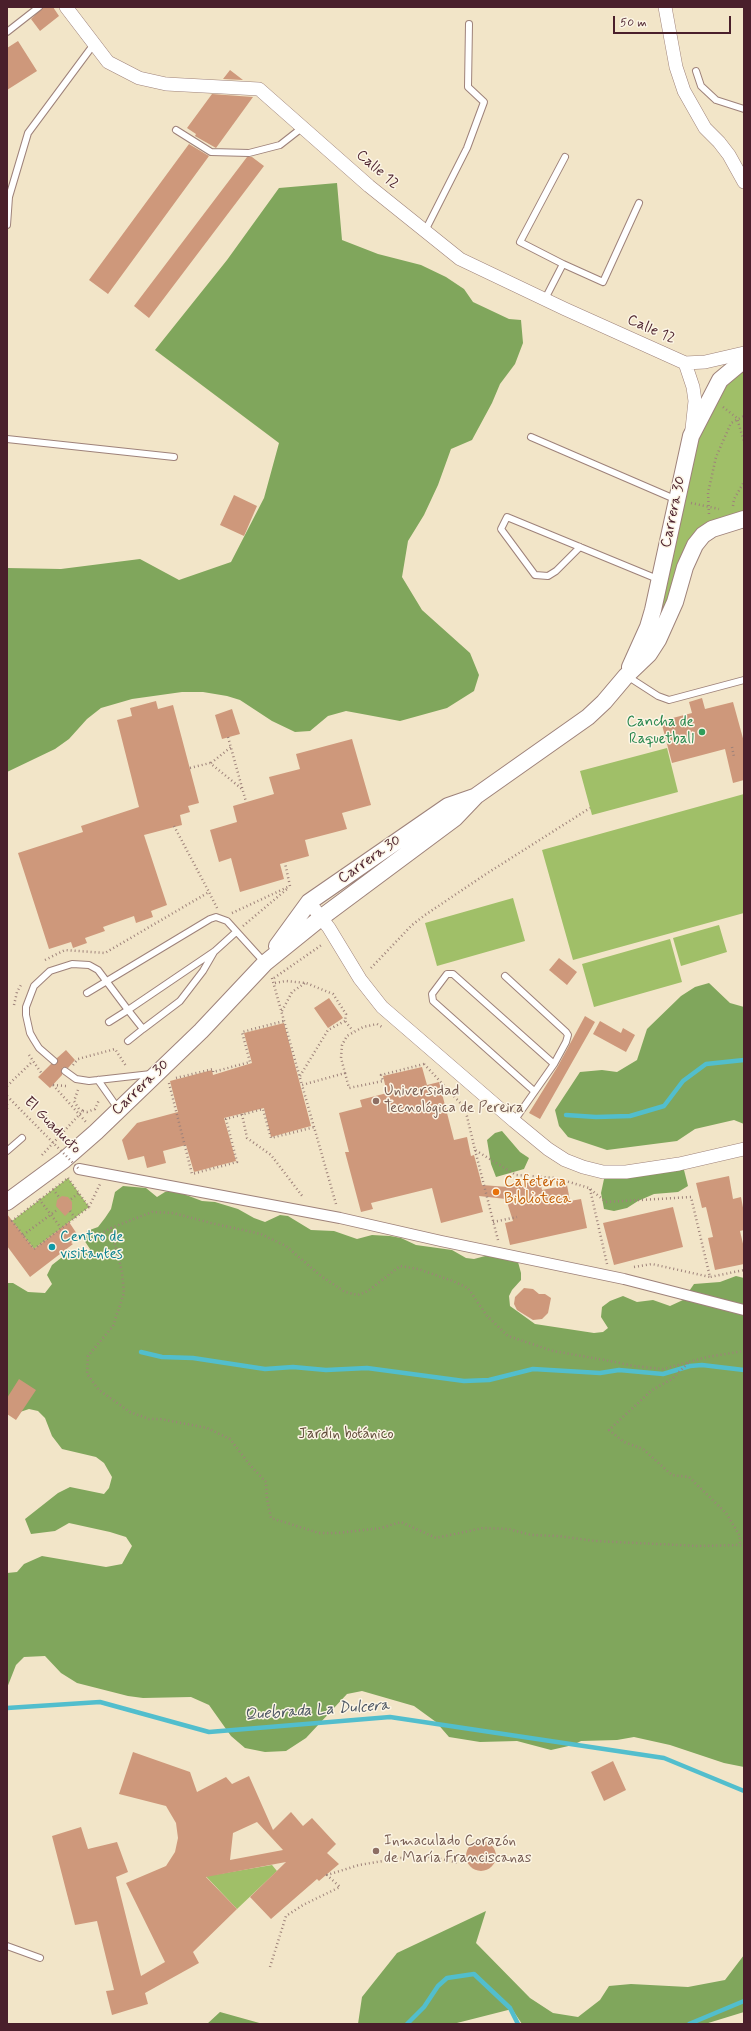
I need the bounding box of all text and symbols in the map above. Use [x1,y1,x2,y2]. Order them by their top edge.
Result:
scale bar [615,8,733,34]
text: 50 m [620,15,647,31]
street label: Calle 12 [352,147,402,193]
street label: Calle 12 [624,311,678,349]
street label: Carrera 30 [658,475,690,549]
place label: Cancha de Raquetball [626,714,694,749]
marker: Cancha de Raquetball [697,727,707,737]
street label: Carrera 30 [335,832,405,888]
street label: Carrera 30 [109,1056,173,1120]
place label: Universidad Tecnológica de Pereira [384,1083,524,1118]
street label: El Guaducto [20,1094,84,1158]
marker: Universidad Tecnológica de Pereira [371,1096,381,1106]
place label: Cafeteria Biblioteca [504,1174,571,1209]
marker: Cafeteria Biblioteca [491,1187,501,1197]
place label: Centro de visitantes [60,1229,124,1264]
marker: Centro de visitantes [47,1242,57,1252]
park label: Jardín botánico [298,1426,394,1444]
water label: Quebrada La Dulcera [244,1696,390,1726]
place label: Inmaculado Corazón de María Franciscanas [384,1833,532,1868]
marker: Inmaculado Corazón de María Franciscanas [371,1846,381,1856]

